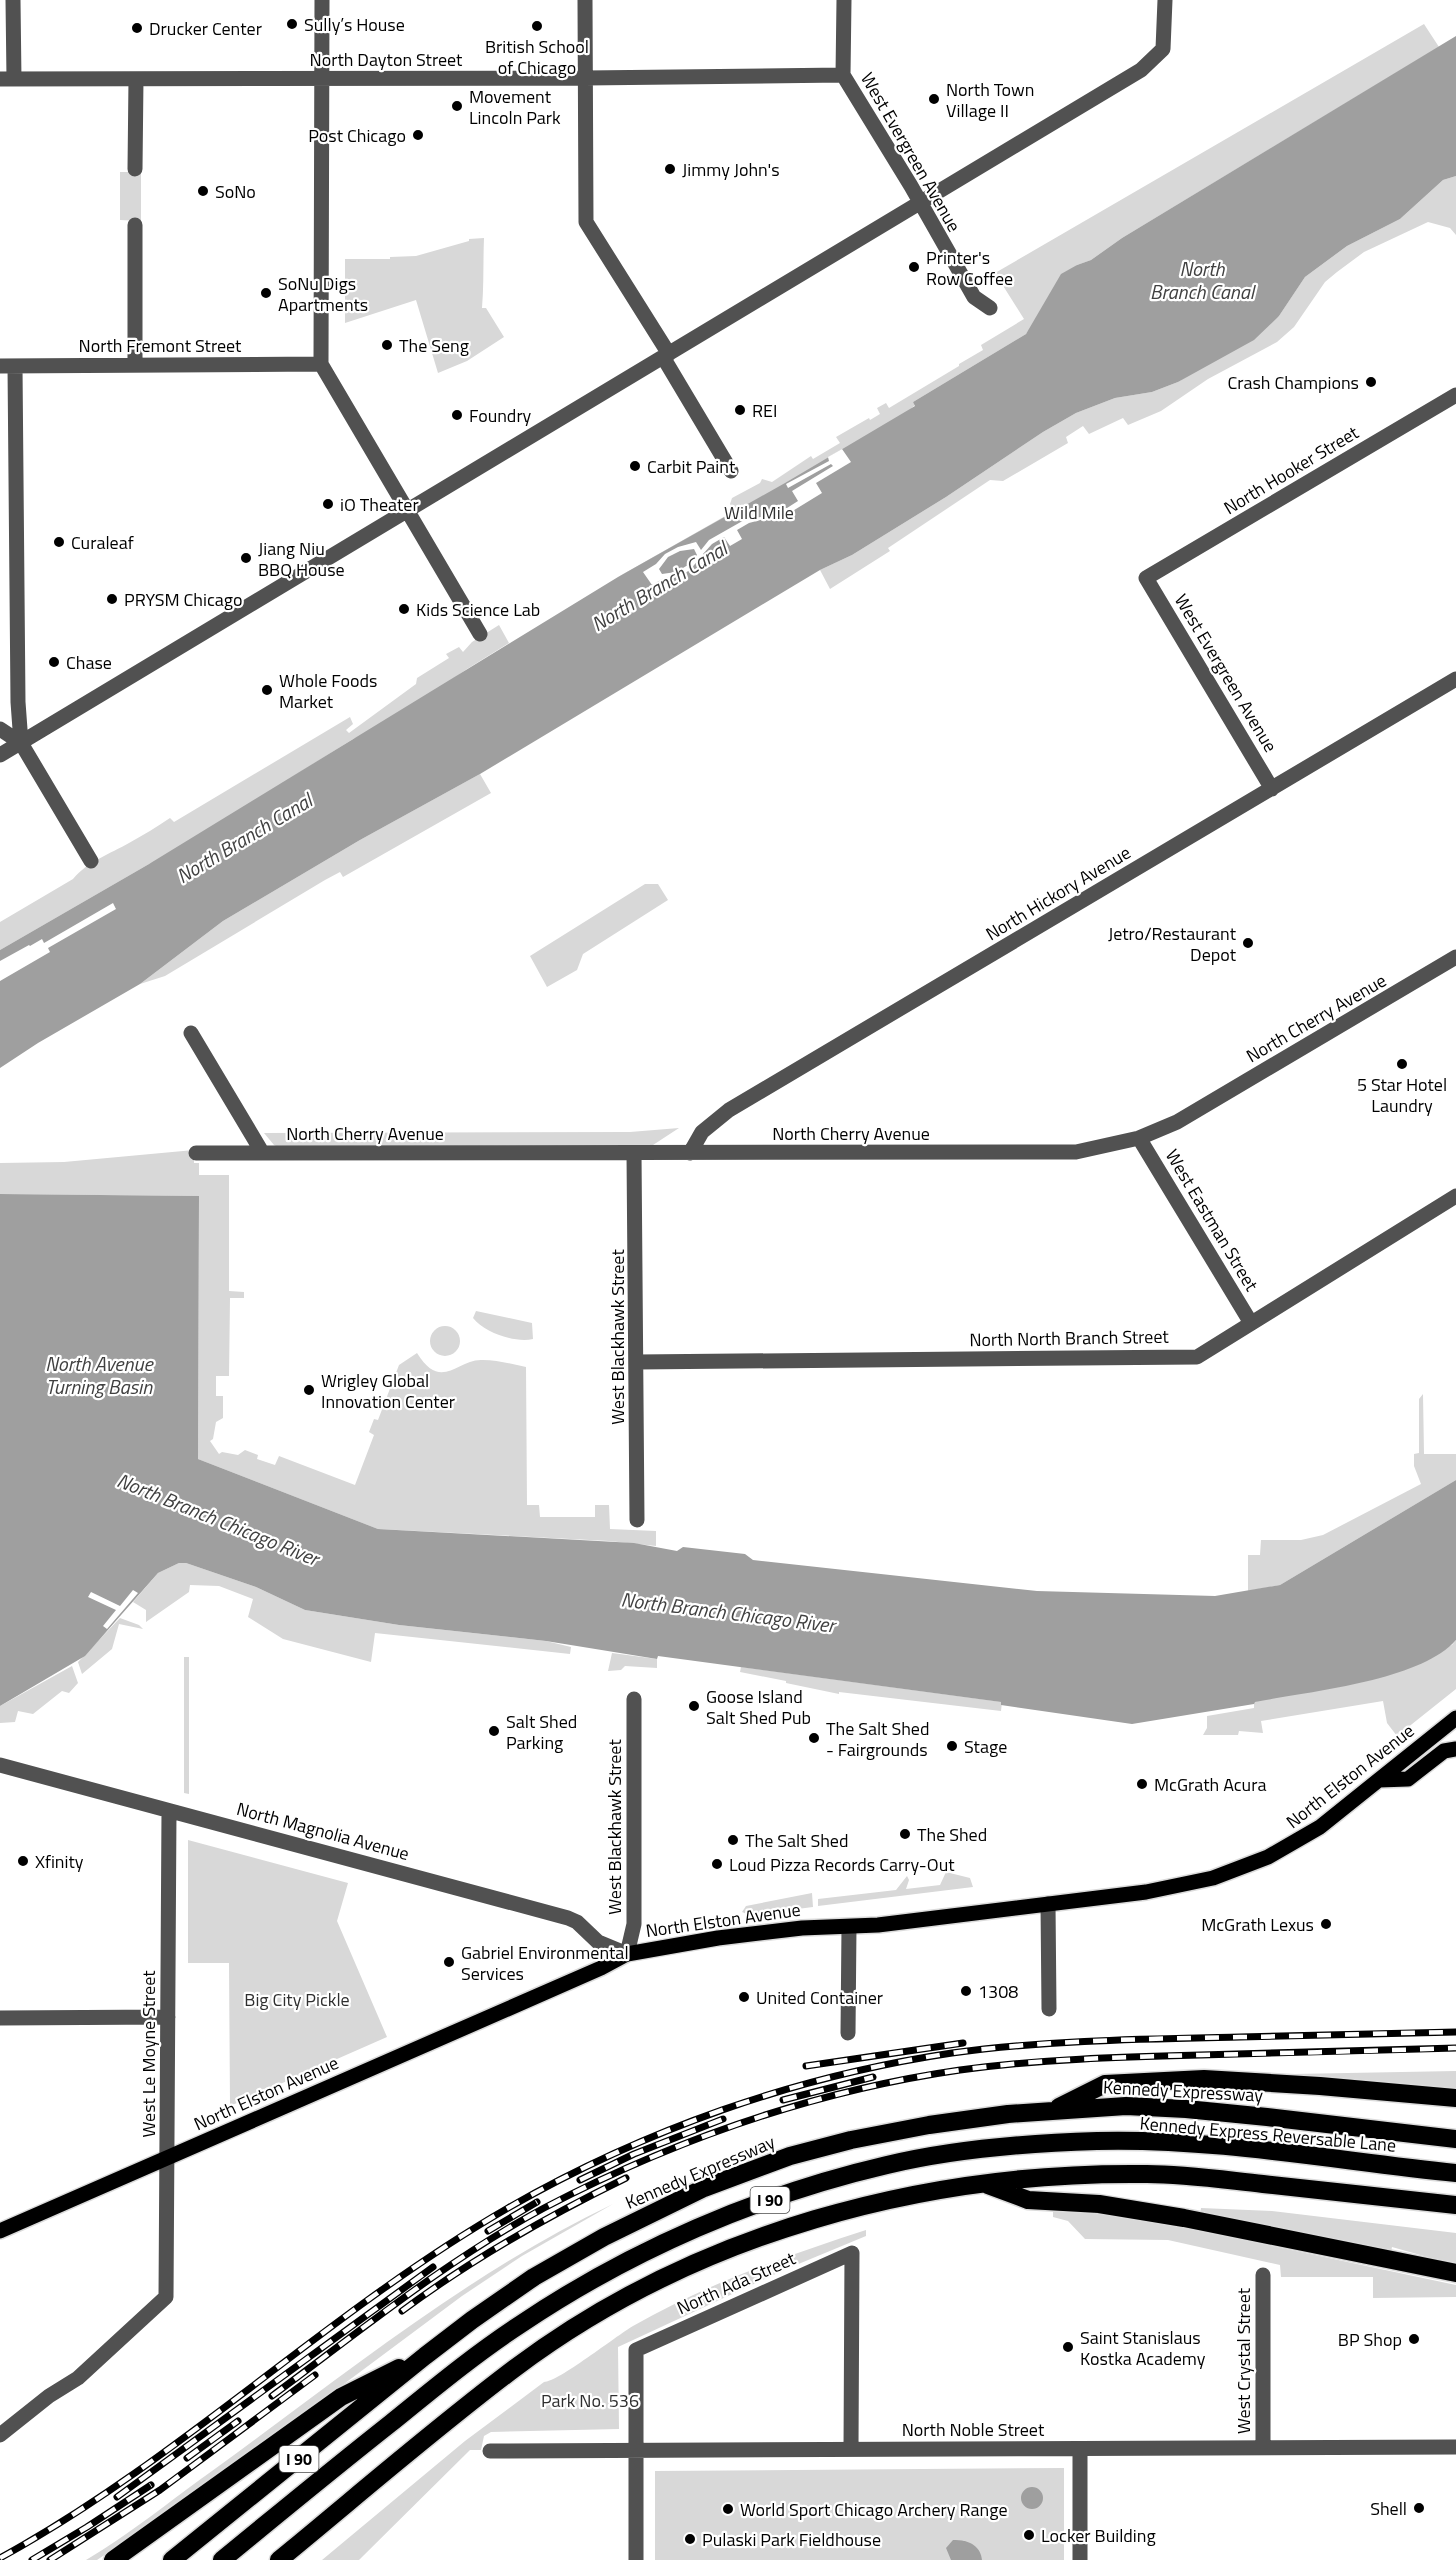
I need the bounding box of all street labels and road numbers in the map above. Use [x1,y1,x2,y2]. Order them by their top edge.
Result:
street label: North Dayton Street [310,46,463,73]
street label: West Evergreen Avenue [854,67,968,237]
street label: North Fremont Street [79,332,242,359]
street label: North Hooker Street [1219,419,1364,521]
street label: West Evergreen Avenue [1168,589,1284,757]
street label: North Hickory Avenue [980,839,1136,947]
street label: North Cherry Avenue [1241,967,1391,1069]
street label: North Cherry Avenue [286,1120,444,1147]
street label: North Cherry Avenue [772,1120,930,1147]
street label: West Eastman Street [1159,1144,1265,1297]
street label: West Blackhawk Street [604,1249,631,1425]
street label: North North Branch Street [969,1323,1170,1353]
street label: North Elston Avenue [1280,1717,1420,1835]
street label: West Blackhawk Street [601,1739,628,1915]
street label: North Magnolia Avenue [234,1795,412,1867]
street label: North Elston Avenue [644,1896,802,1944]
street label: West Le Moyne Street [135,1970,162,2138]
street label: North Elston Avenue [189,2049,343,2137]
street label: Kennedy Expressway [1102,2073,1264,2109]
street label: Kennedy Express Reversable Lane [1139,2109,1397,2159]
street label: Kennedy Expressway [621,2128,779,2216]
road number: I 90 [750,2187,790,2213]
street label: North Ada Street [672,2245,800,2321]
street label: West Crystal Street [1230,2287,1257,2434]
street label: North Noble Street [902,2416,1045,2443]
road number: I 90 [280,2446,318,2472]

